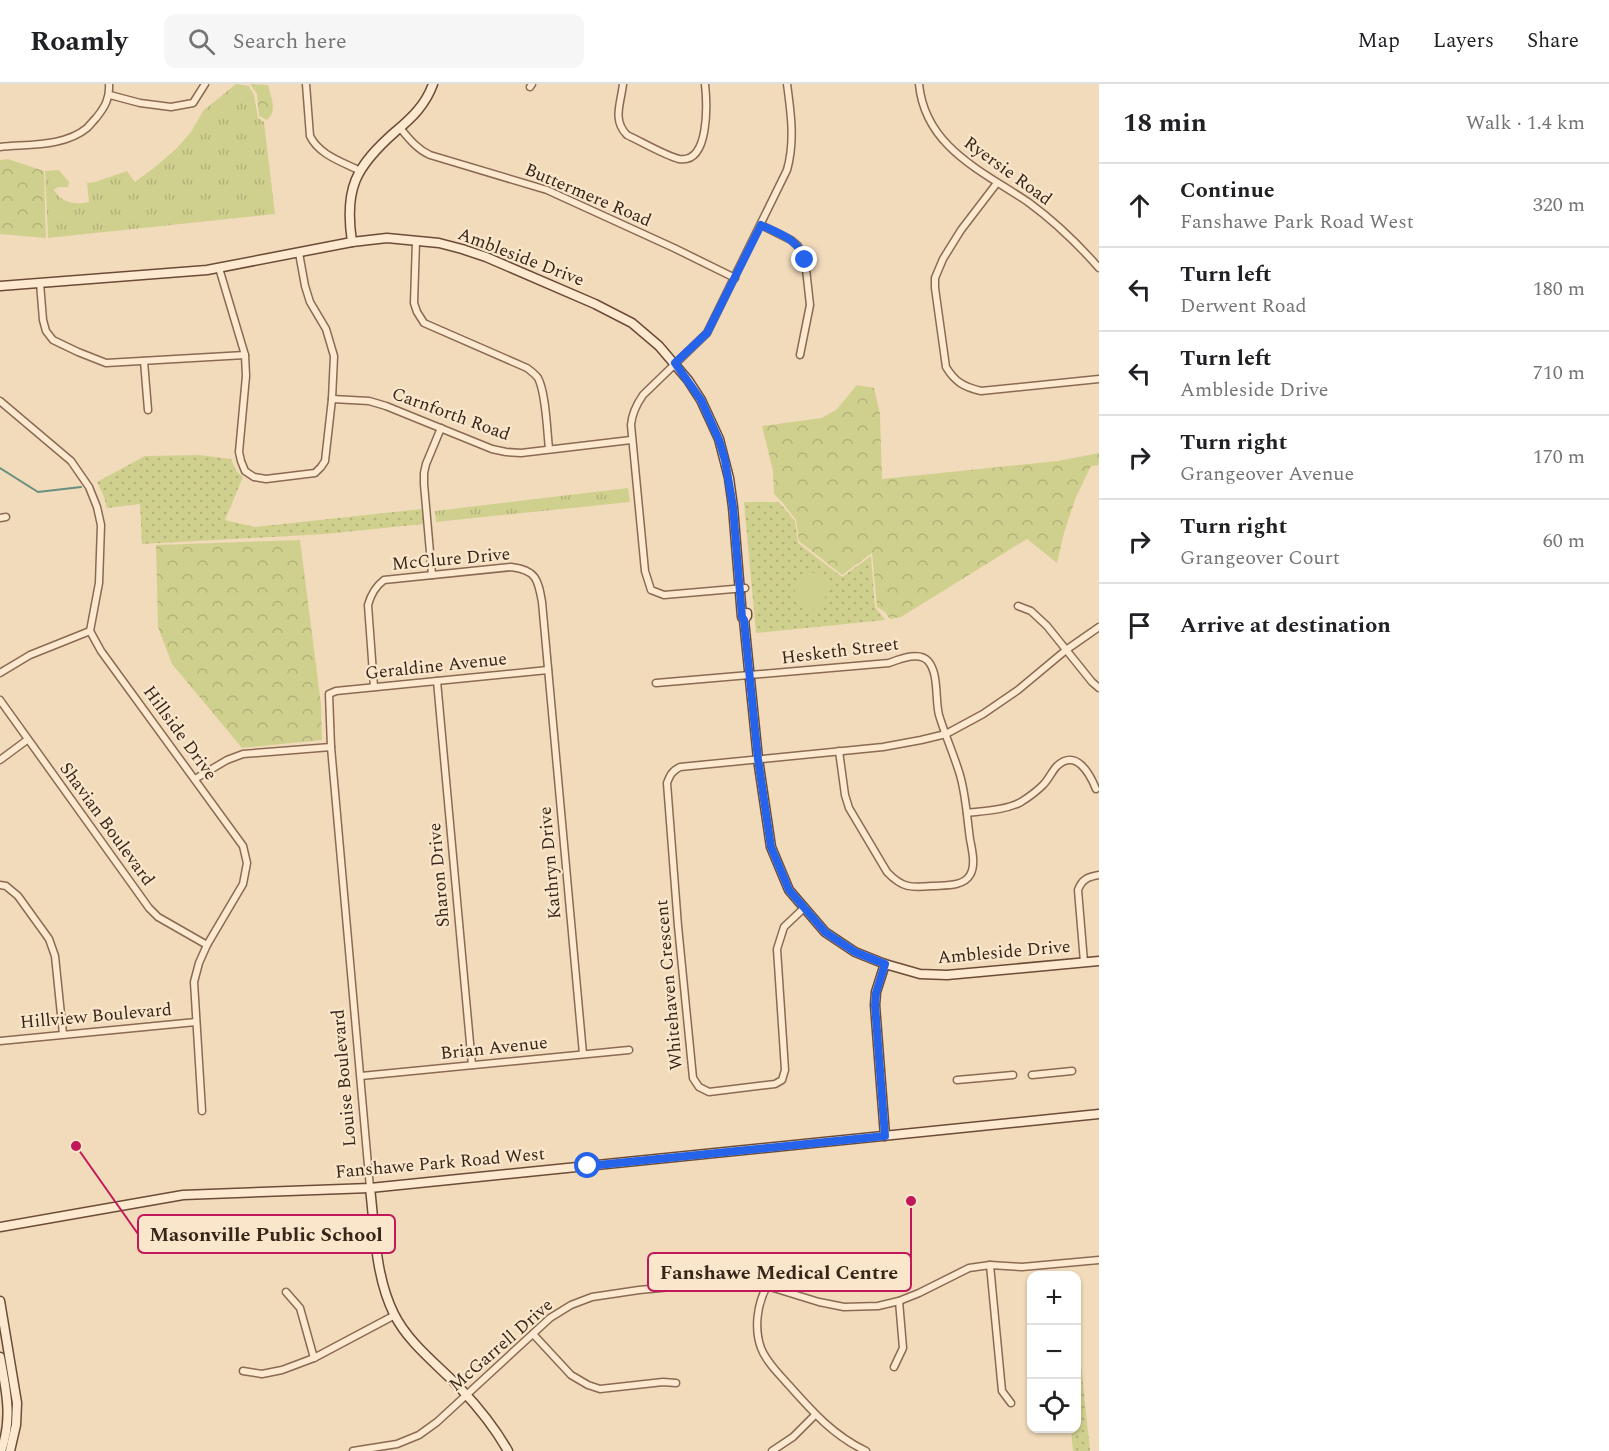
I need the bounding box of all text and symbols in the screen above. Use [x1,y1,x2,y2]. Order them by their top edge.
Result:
search box [164,14,584,68]
text: Roamly [30,20,128,63]
icon: search [185,25,218,58]
text: Search here [233,25,347,58]
text: Map [1358,25,1400,57]
text: Layers [1433,25,1494,57]
text: Share [1527,25,1579,57]
text: 18 min [1123,103,1207,143]
text: Walk · 1.4 km [1466,108,1585,138]
street label: Ryersie Road [958,130,1058,212]
street label: Buttermere Road [520,156,656,234]
text: Continue [1180,174,1275,207]
icon: ahead [1123,189,1156,222]
text: 320 m [1533,190,1585,220]
text: Fanshawe Park Road West [1180,207,1414,237]
street label: Ambleside Drive [454,220,588,294]
route end [791,246,817,272]
text: Turn left [1180,258,1272,291]
icon: left [1123,273,1156,306]
text: 180 m [1533,274,1585,304]
text: Derwent Road [1180,291,1307,321]
text: Turn left [1180,342,1272,375]
icon: left [1123,357,1156,390]
text: 710 m [1533,358,1585,388]
text: Ambleside Drive [1180,375,1329,405]
street label: Carnforth Road [388,380,514,448]
text: Turn right [1180,426,1287,459]
icon: right [1123,441,1156,474]
text: 170 m [1533,442,1585,472]
text: Grangeover Avenue [1180,459,1354,489]
text: Turn right [1180,510,1287,543]
icon: right [1123,525,1156,558]
text: 60 m [1543,526,1585,556]
street label: McClure Drive [391,540,511,578]
text: Grangeover Court [1180,543,1340,573]
icon: arrive [1123,609,1156,642]
text: Arrive at destination [1180,609,1391,642]
street label: Hesketh Street [780,630,900,672]
street label: Geraldine Avenue [364,645,508,687]
street label: Hillside Drive [136,680,224,786]
street label: Shavian Boulevard [53,756,161,892]
street label: Kathryn Drive [532,805,568,921]
street label: Sharon Drive [421,822,457,928]
street label: Whitehaven Crescent [648,899,690,1071]
street label: Ambleside Drive [936,933,1072,971]
street label: Hillview Boulevard [19,996,173,1036]
street label: Louise Boulevard [325,1008,363,1148]
street label: Brian Avenue [439,1029,549,1067]
street label: Fanshawe Park Road West [334,1140,546,1186]
route start [574,1152,600,1178]
callout: Masonville Public School [138,1215,395,1253]
text: Masonville Public School [149,1220,383,1250]
callout: Fanshawe Medical Centre [648,1253,911,1291]
text: Fanshawe Medical Centre [660,1258,898,1288]
map controls [1027,1271,1081,1433]
button: + [1027,1271,1081,1325]
street label: McGarrell Drive [443,1292,559,1398]
button: − [1027,1325,1081,1379]
button: locate [1027,1379,1081,1433]

